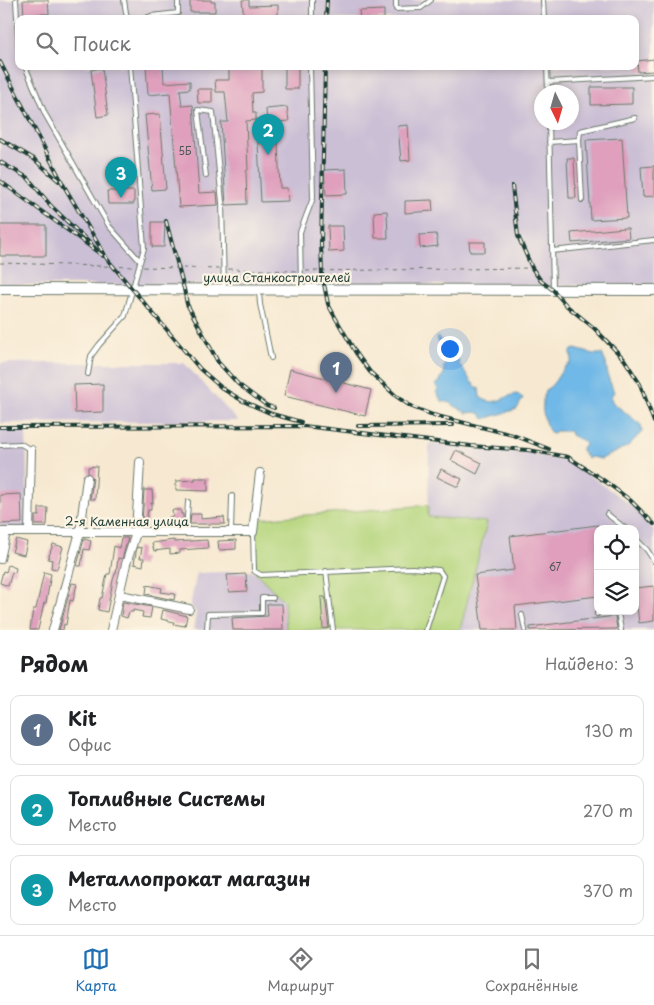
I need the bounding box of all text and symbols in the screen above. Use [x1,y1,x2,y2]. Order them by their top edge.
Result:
search box [15,15,639,70]
icon: search [33,29,61,57]
text: Поиск [73,29,131,57]
north arrow [534,85,579,130]
pin: 2 [252,114,284,155]
house number: 5Б [179,143,192,158]
pin: 3 [105,157,137,198]
street label: улица Станкостроителей [203,268,351,286]
your location [437,336,463,362]
pin: 1 [320,352,352,393]
street label: 2-я Каменная улица [65,512,189,530]
map controls [594,525,639,615]
button: locate [594,525,639,570]
house number: 67 [549,559,561,574]
button: layers [594,570,639,615]
text: Рядом [20,647,88,679]
text: Найдено: 3 [545,651,634,675]
text: Kit [68,704,97,732]
text: 1 [33,718,41,742]
text: 130 m [585,718,633,742]
text: Офис [68,732,111,756]
text: Топливные Системы [68,784,265,812]
text: 2 [31,798,43,822]
text: 270 m [583,798,633,822]
text: Место [68,812,117,836]
text: Металлопрокат магазин [68,864,310,892]
text: 3 [32,878,42,902]
text: 370 m [583,878,633,902]
text: Место [68,892,117,916]
tab: Карта [76,945,117,996]
tab: Маршрут [268,945,334,996]
tab: Сохранённые [485,945,578,996]

